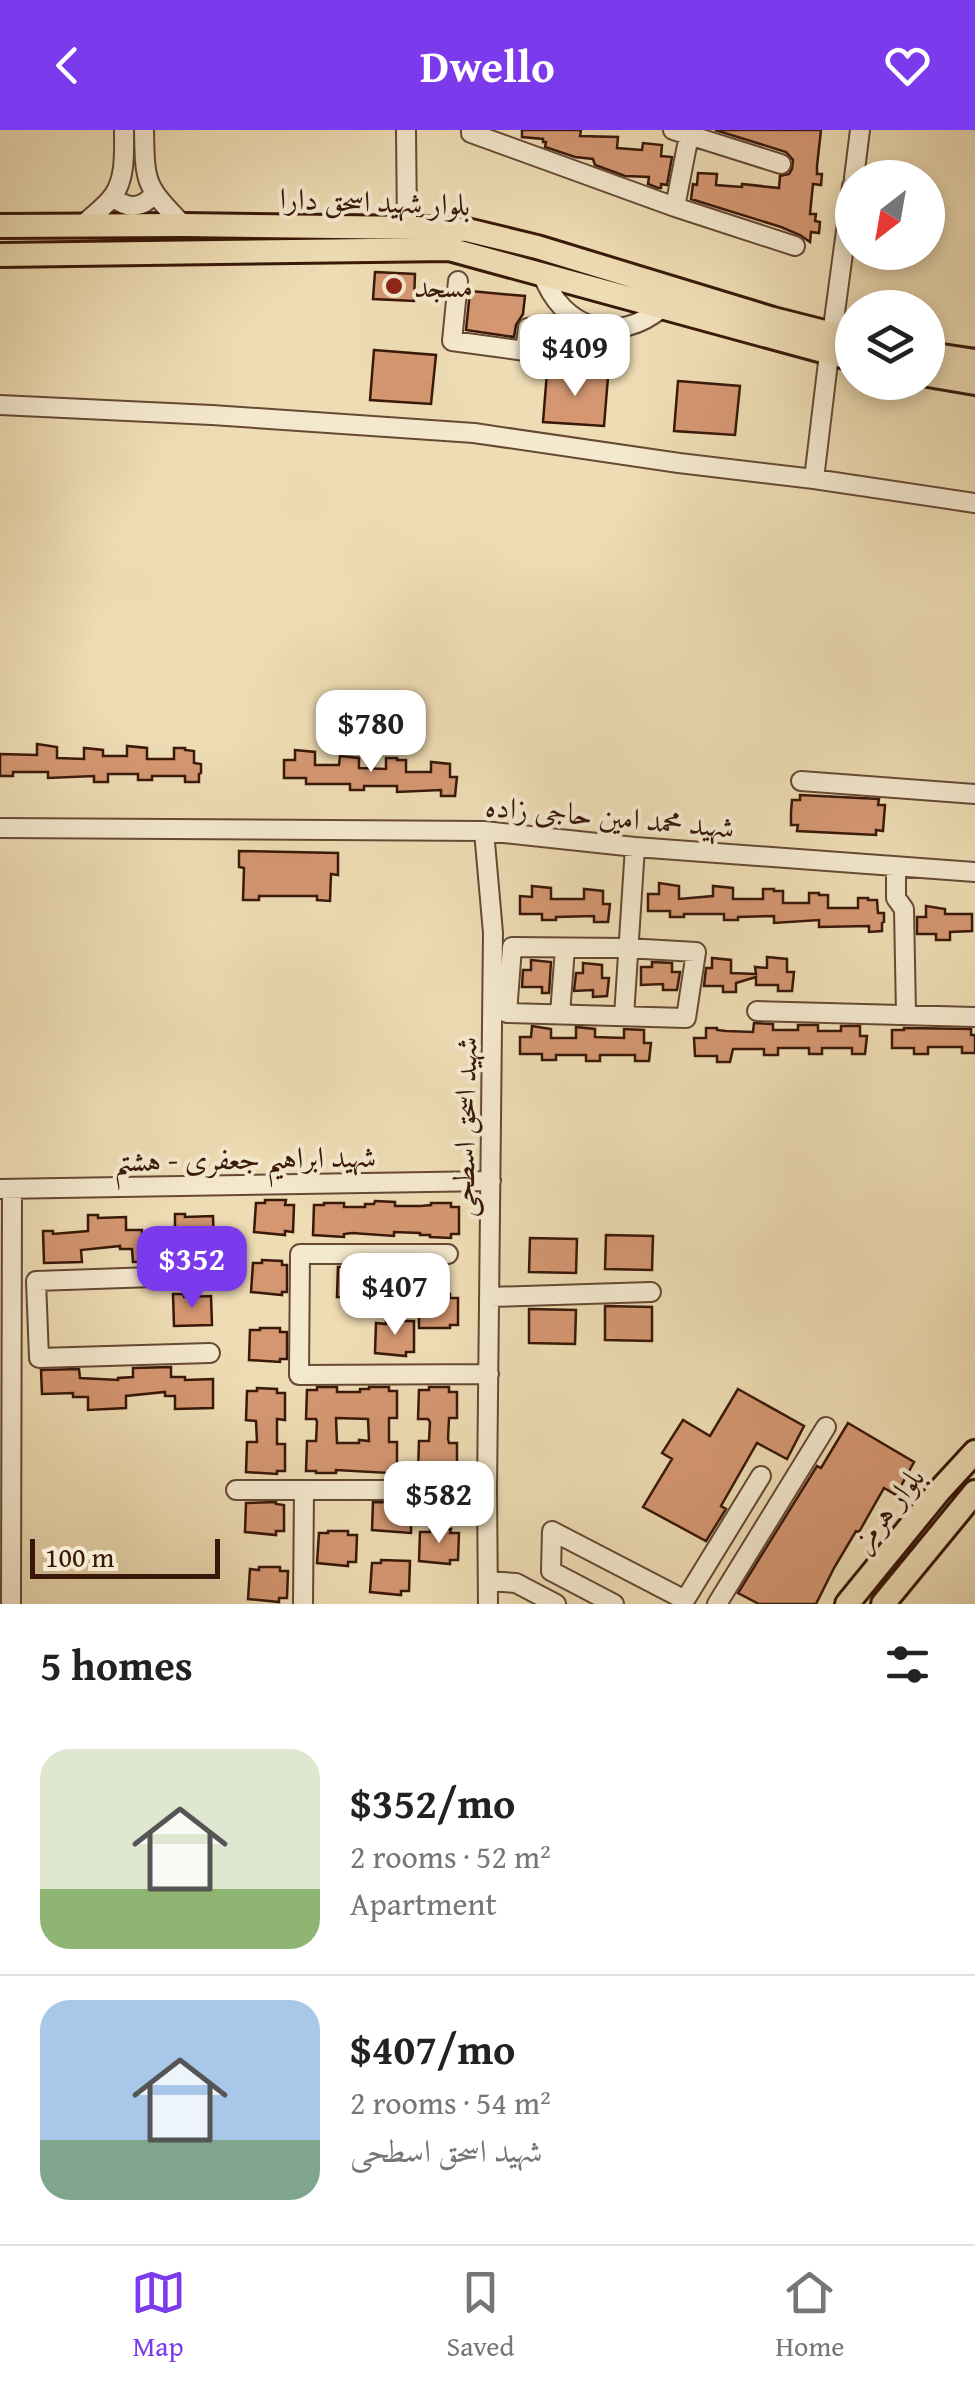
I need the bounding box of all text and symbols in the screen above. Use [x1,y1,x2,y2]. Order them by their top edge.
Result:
text: Dwello [420,33,555,98]
icon: back [40,38,95,93]
icon: heart [880,38,935,93]
north arrow [835,160,945,270]
map controls [835,160,945,400]
street label: بلوار شهید اسحق دارا [279,176,471,226]
place label: مسجد [414,264,473,308]
marker: مسجد [383,275,405,297]
button: layers [835,290,945,400]
pin: $409 [516,314,634,399]
text: $409 [542,323,608,370]
pin: $780 [312,690,430,775]
text: $780 [338,699,404,746]
street label: شهید محمد امین حاجی زاده [484,783,736,849]
street label: شهید اسحق اسطحی [440,1036,488,1218]
street label: شهید ابراهیم جعفری - هشتم [113,1134,377,1190]
pin: $352 [133,1226,251,1311]
text: $352 [159,1235,225,1282]
pin: $407 [336,1253,454,1338]
text: $407 [362,1262,428,1309]
street label: بلوار هرمز [840,1457,934,1559]
pin: $582 [380,1461,498,1546]
text: $582 [406,1470,472,1517]
scale bar [30,1534,220,1578]
text: 100 m [45,1536,114,1577]
text: 5 homes [40,1634,193,1695]
icon: filters [880,1637,935,1692]
text: $352/mo [350,1772,515,1833]
icon: home [120,1789,240,1909]
text: 2 rooms · 52 m² [350,1833,551,1880]
text: Apartment [350,1880,497,1927]
text: $407/mo [350,2018,515,2079]
icon: home [120,2040,240,2160]
text: 2 rooms · 54 m² [350,2079,551,2126]
text: شهید اسحق اسطحی [350,2127,542,2174]
tab: Map [131,2265,186,2366]
tab: Saved [447,2265,514,2366]
tab: Home [776,2265,844,2366]

